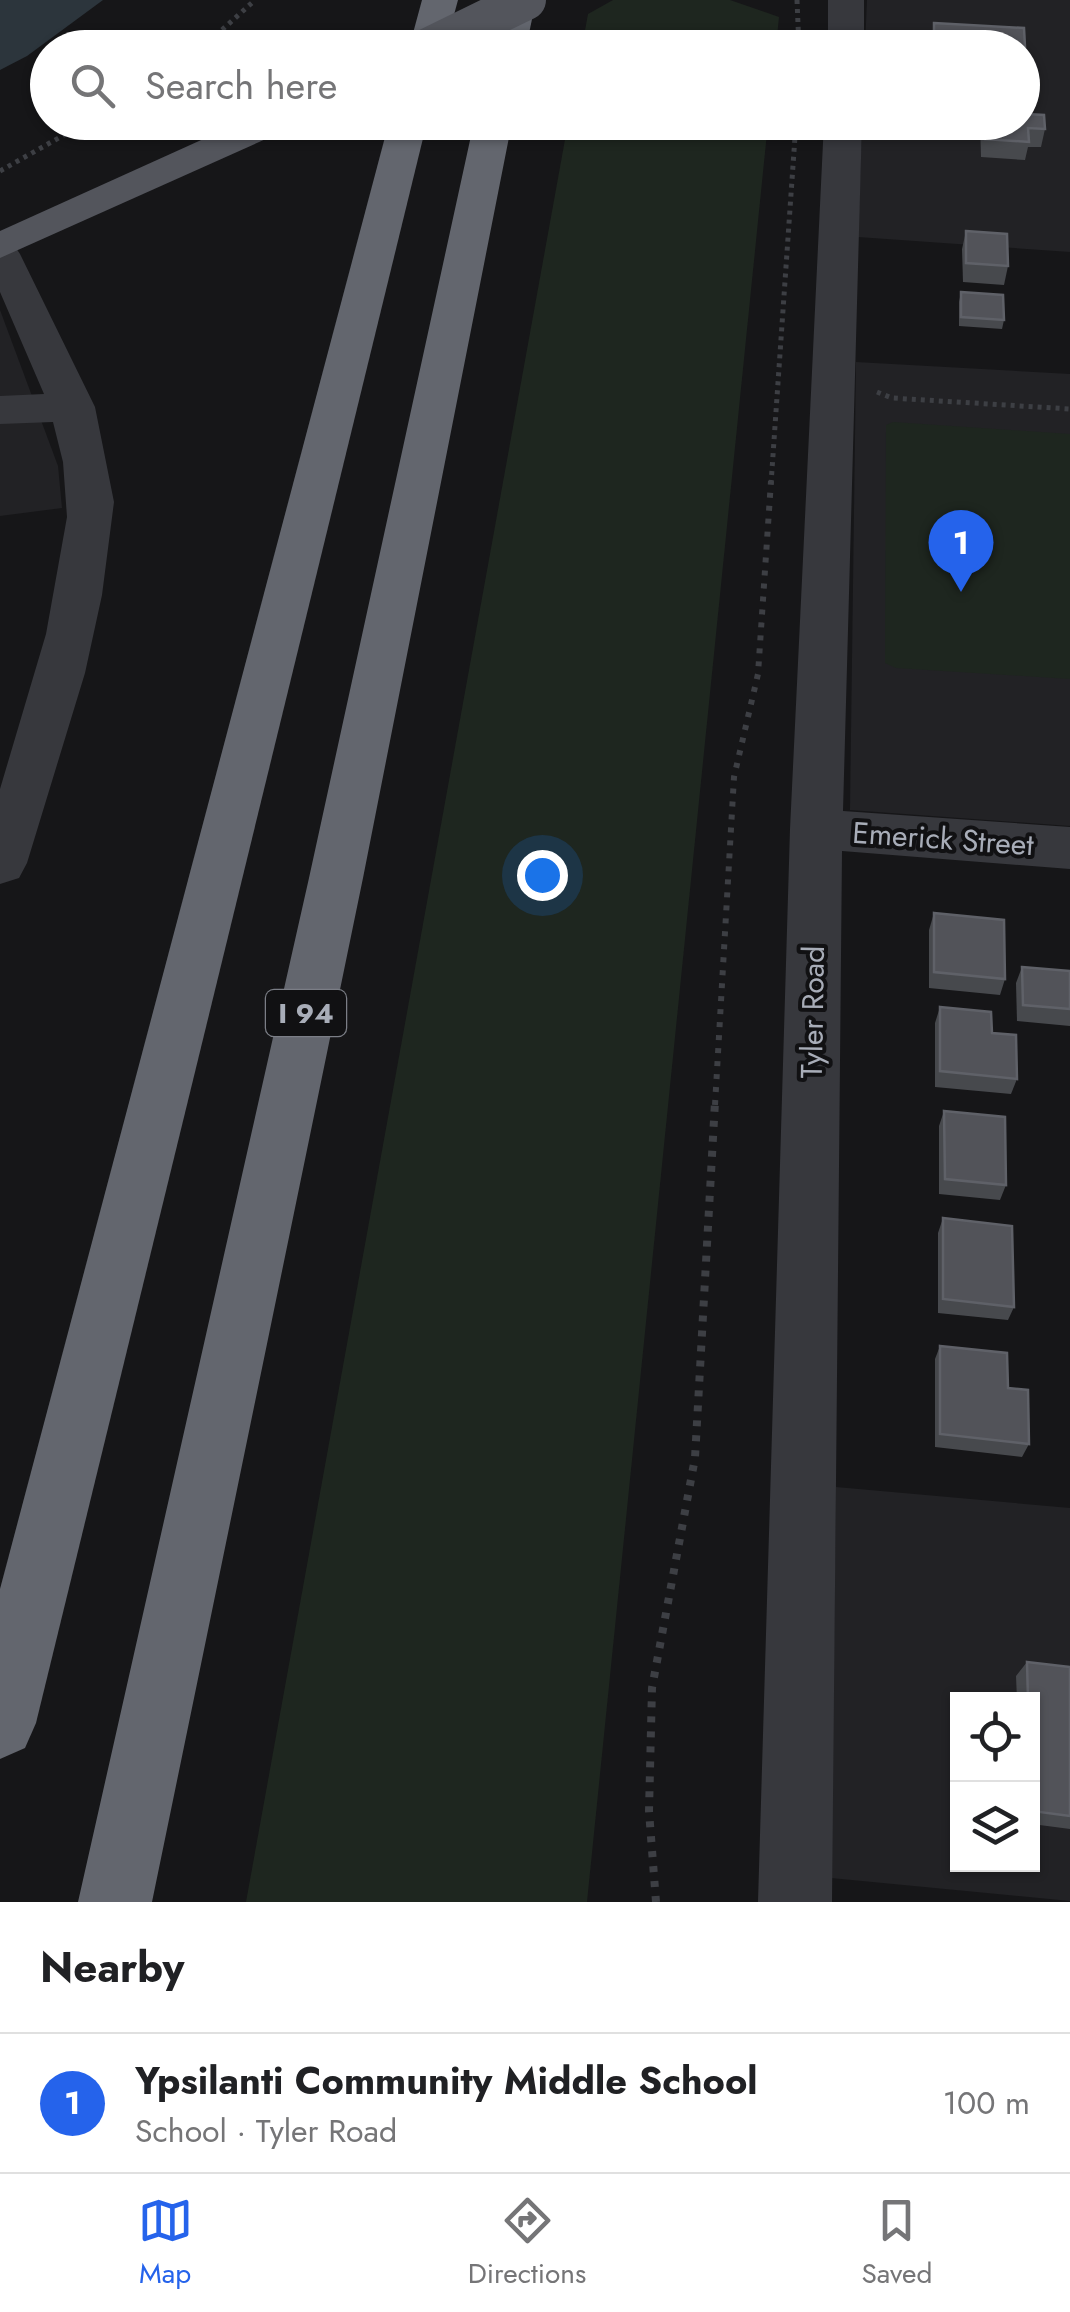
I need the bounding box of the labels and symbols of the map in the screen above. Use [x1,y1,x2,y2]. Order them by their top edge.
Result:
pin: 1 [928,510,994,592]
street label: Emerick Street [851,811,1036,866]
your location [517,850,568,901]
street label: Tyler Road [790,945,835,1079]
road number: I 94 [266,990,346,1036]

